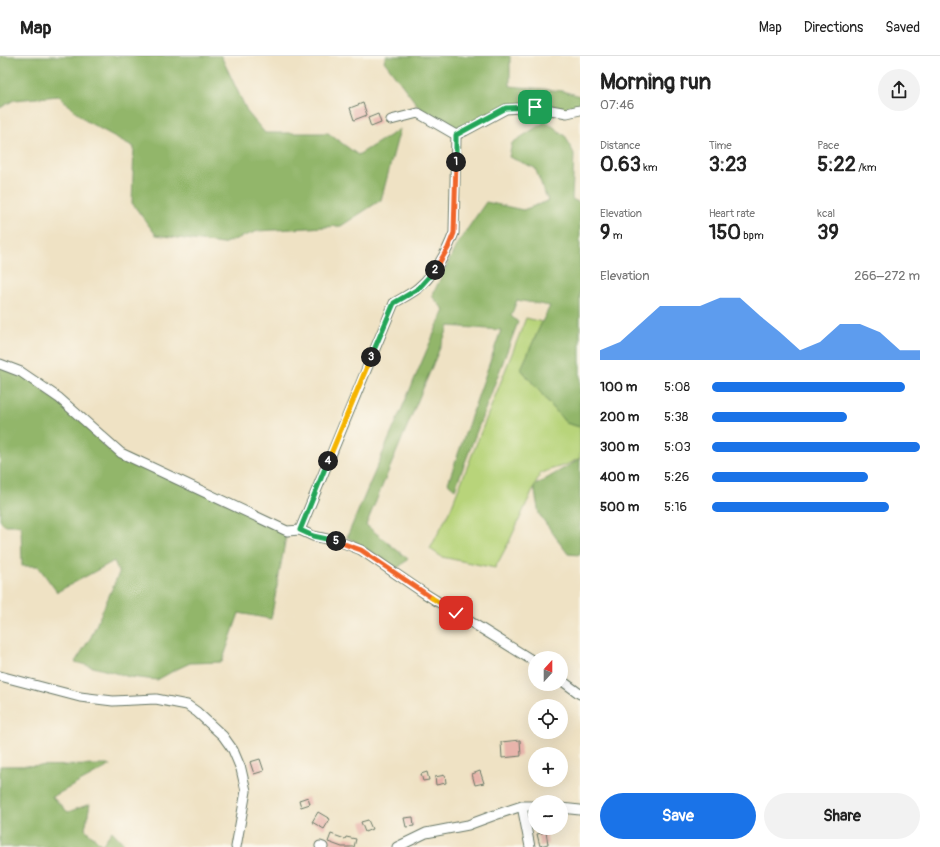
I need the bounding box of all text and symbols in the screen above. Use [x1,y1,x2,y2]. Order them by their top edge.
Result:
text: Map [20,16,51,40]
text: Map [759,19,782,36]
text: Directions [804,19,863,36]
text: Saved [885,19,920,36]
text: Morning run [600,68,711,96]
button: share [878,69,920,111]
pin [518,90,552,124]
icon: arrive [524,96,546,118]
text: 07:46 [600,97,634,113]
text: Distance [600,139,640,152]
text: Time [709,139,732,152]
text: Pace [817,139,839,152]
pin: 1 [446,152,466,172]
text: 0.63 [600,152,641,177]
text: 3:23 [709,152,747,177]
text: 5:22 [817,152,856,177]
text: 1 [454,155,458,168]
text: km [641,161,658,174]
text: /km [856,161,877,174]
text: Elevation [600,207,642,220]
text: Heart rate [709,207,755,220]
text: kcal [817,207,835,220]
text: 9 [600,220,610,245]
text: 150 [709,220,741,245]
text: 39 [817,220,839,245]
text: m [610,229,622,242]
text: bpm [741,229,764,242]
pin: 2 [425,260,445,280]
text: 2 [432,263,438,276]
text: Elevation [600,268,650,284]
text: 266–272 m [854,268,920,284]
pin: 3 [361,347,381,367]
text: 3 [368,350,374,363]
text: 100 m [600,379,637,395]
text: 5:08 [664,379,690,395]
text: 200 m [600,409,639,425]
text: 5:38 [664,409,688,425]
text: 300 m [600,439,639,455]
text: 5:03 [664,439,691,455]
pin: 4 [318,451,338,471]
text: 4 [325,454,331,467]
text: 400 m [600,469,640,485]
text: 5:26 [664,469,689,485]
text: 500 m [600,499,639,515]
text: 5:16 [664,499,687,515]
pin: 5 [326,531,346,551]
text: 5 [333,534,339,547]
pin [439,596,473,630]
icon: check [445,602,467,624]
north arrow [528,651,568,691]
map controls [528,651,568,835]
button: locate [528,699,568,739]
button: + [528,747,568,787]
button: Save [600,793,756,839]
button: Share [764,793,920,839]
button: − [528,795,568,835]

